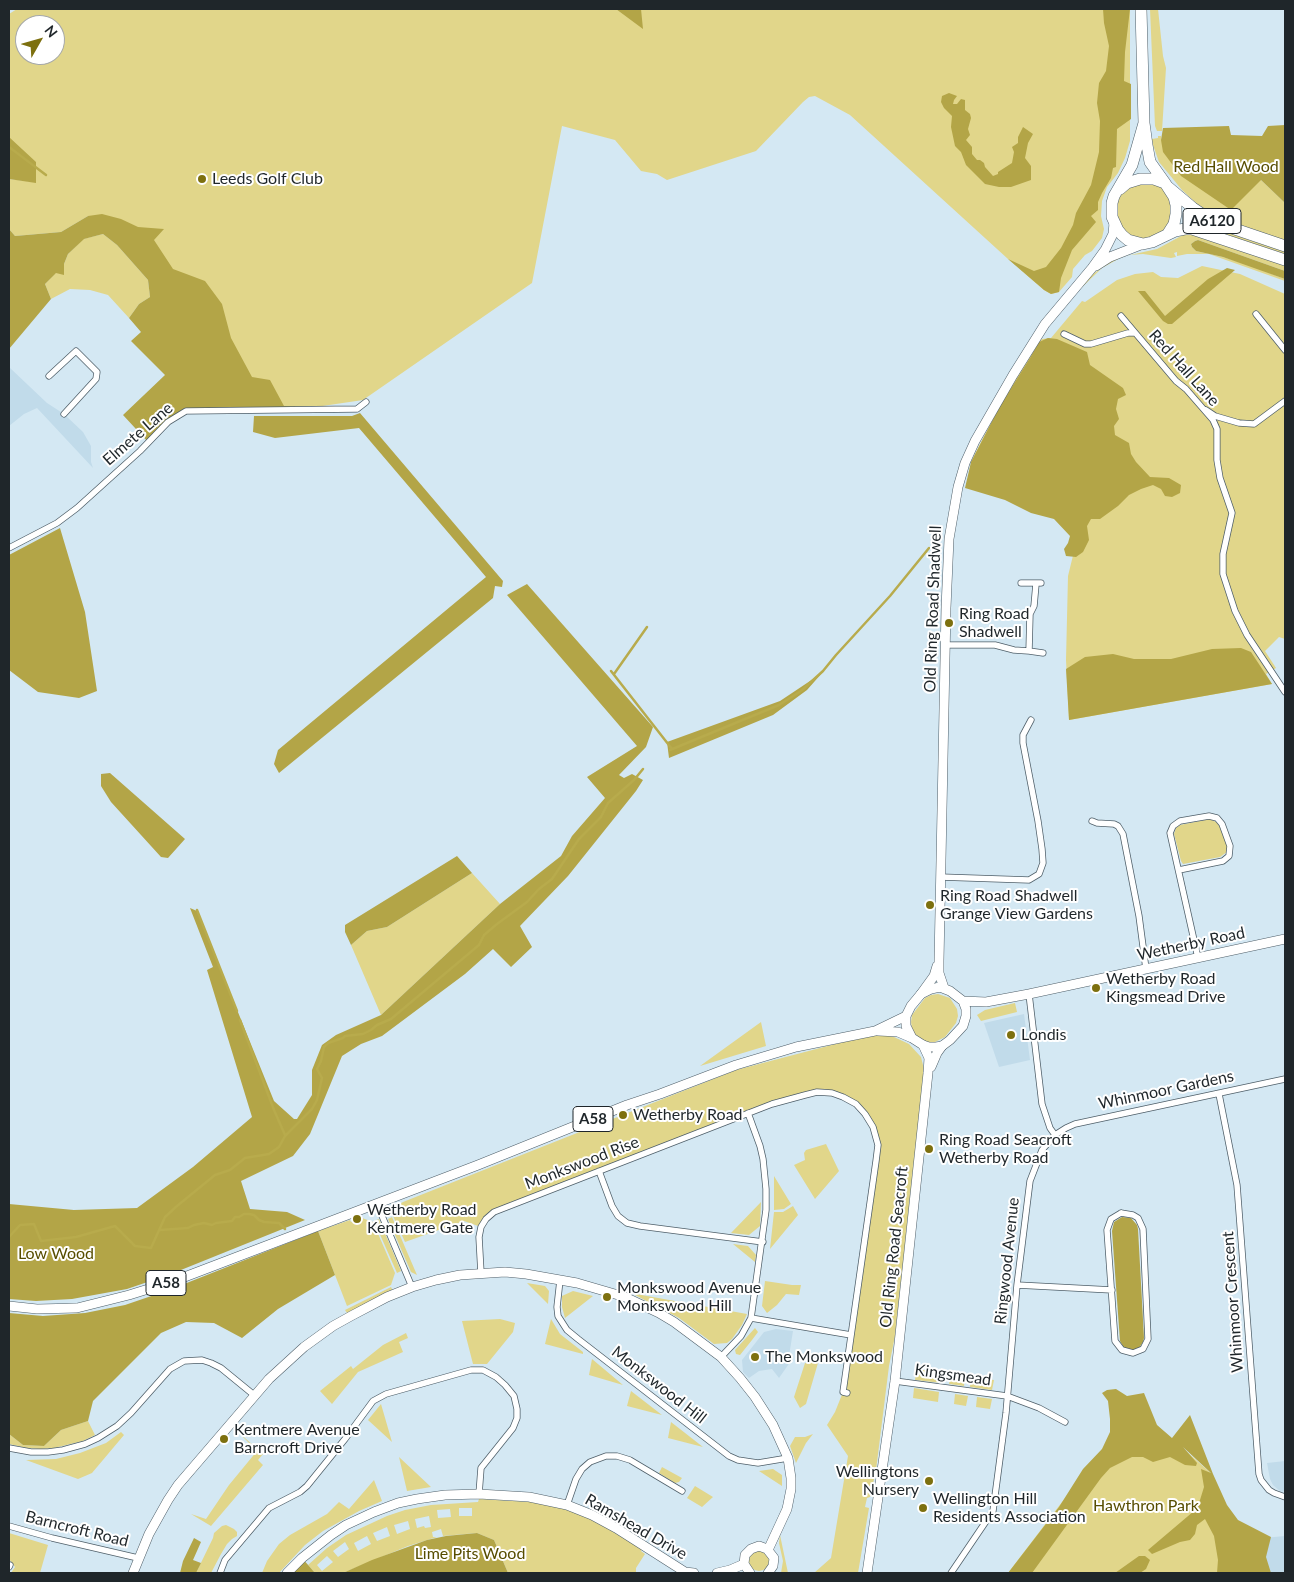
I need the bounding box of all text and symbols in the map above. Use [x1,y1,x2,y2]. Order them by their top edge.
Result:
north arrow [15,15,65,65]
text: N [41,22,61,41]
park label: Red Hall Wood [1173,157,1279,177]
place label: Leeds Golf Club [212,169,323,189]
marker: Leeds Golf Club [196,173,208,185]
road number: A6120 [1183,208,1241,234]
street label: Red Hall Lane [1145,326,1223,410]
street label: Elmete Lane [99,398,177,470]
street label: Old Ring Road Shadwell [920,525,946,693]
place label: Ring Road Shadwell [959,604,1030,642]
marker: Ring Road Shadwell [943,617,955,629]
place label: Ring Road Shadwell Grange View Gardens [940,886,1093,924]
marker: Ring Road Shadwell Grange View Gardens [924,899,936,911]
street label: Wetherby Road [1135,923,1247,965]
place label: Wetherby Road Kingsmead Drive [1106,969,1225,1007]
marker: Wetherby Road Kingsmead Drive [1090,982,1102,994]
place label: Londis [1021,1025,1066,1045]
marker: Londis [1005,1029,1017,1041]
street label: Whinmoor Gardens [1097,1066,1235,1114]
place label: Wetherby Road [633,1105,743,1125]
road number: A58 [573,1106,613,1132]
marker: Wetherby Road [617,1109,629,1121]
place label: Ring Road Seacroft Wetherby Road [939,1130,1072,1168]
street label: Monkswood Rise [522,1132,642,1194]
marker: Ring Road Seacroft Wetherby Road [923,1143,935,1155]
street label: Old Ring Road Seacroft [876,1165,912,1329]
street label: Ringwood Avenue [991,1197,1023,1325]
place label: Wetherby Road Kentmere Gate [367,1200,477,1238]
marker: Wetherby Road Kentmere Gate [351,1213,363,1225]
street label: Whinmoor Crescent [1218,1231,1248,1373]
park label: Low Wood [18,1244,94,1264]
road number: A58 [146,1270,186,1296]
place label: Monkswood Avenue Monkswood Hill [617,1278,761,1316]
marker: Monkswood Avenue Monkswood Hill [601,1291,613,1303]
street label: Monkswood Hill [608,1342,710,1428]
place label: The Monkswood [765,1347,883,1367]
marker: The Monkswood [749,1351,761,1363]
street label: Kingsmead [913,1360,993,1390]
place label: Kentmere Avenue Barncroft Drive [234,1420,360,1458]
marker: Kentmere Avenue Barncroft Drive [218,1433,230,1445]
place label: Wellingtons Nursery [836,1462,919,1500]
marker: Wellingtons Nursery [923,1475,935,1487]
place label: Wellington Hill Residents Association [933,1489,1086,1527]
street label: Ramshead Drive [582,1490,690,1564]
park label: Hawthron Park [1093,1496,1199,1516]
marker: Wellington Hill Residents Association [917,1502,929,1514]
street label: Barncroft Road [24,1507,130,1551]
park label: Lime Pits Wood [415,1544,525,1564]

